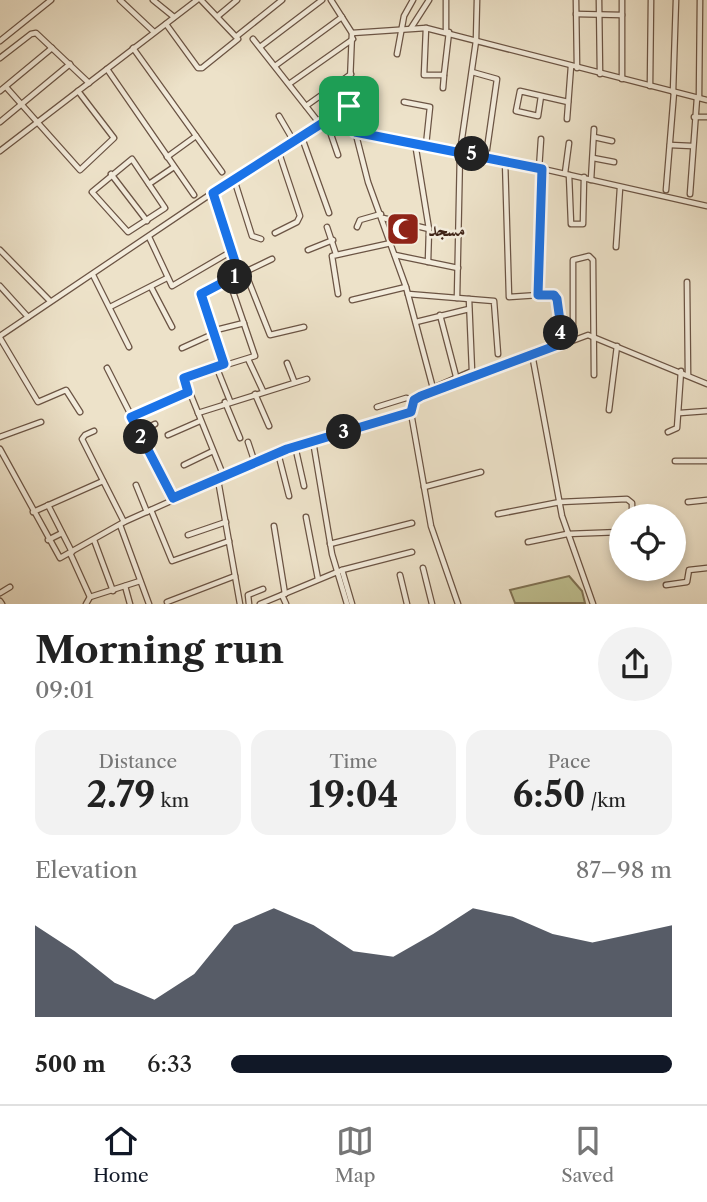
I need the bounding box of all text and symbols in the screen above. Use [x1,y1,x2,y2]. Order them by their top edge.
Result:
pin [319,76,379,136]
icon: arrive [330,87,368,125]
pin: 5 [454,136,490,172]
text: 5 [466,142,477,165]
mosque icon: مسجد [384,210,422,248]
place label: مسجد [428,218,465,241]
pin: 1 [218,260,252,294]
text: 1 [230,265,239,288]
pin: 4 [544,316,578,350]
text: 4 [555,321,566,344]
pin: 3 [326,414,362,450]
pin: 2 [124,420,158,454]
text: 3 [338,420,349,443]
text: 2 [135,425,146,448]
map controls [609,504,686,581]
button: locate [609,504,686,581]
text: Morning run [35,626,284,673]
button: share [598,627,672,701]
text: 09:01 [35,676,94,704]
text: Distance [99,750,177,773]
text: Time [329,750,378,773]
text: Pace [548,750,591,773]
text: 2.79 [86,773,155,816]
text: 19:04 [308,773,399,816]
text: 6:50 [512,773,585,816]
text: km [155,789,189,812]
text: /km [585,789,626,812]
text: Elevation [35,856,138,884]
text: 87–98 m [576,856,672,884]
text: 500 m [35,1050,106,1078]
text: 6:33 [147,1050,192,1078]
tab: Home [93,1122,149,1187]
tab: Map [335,1122,375,1187]
tab: Saved [561,1122,614,1187]

